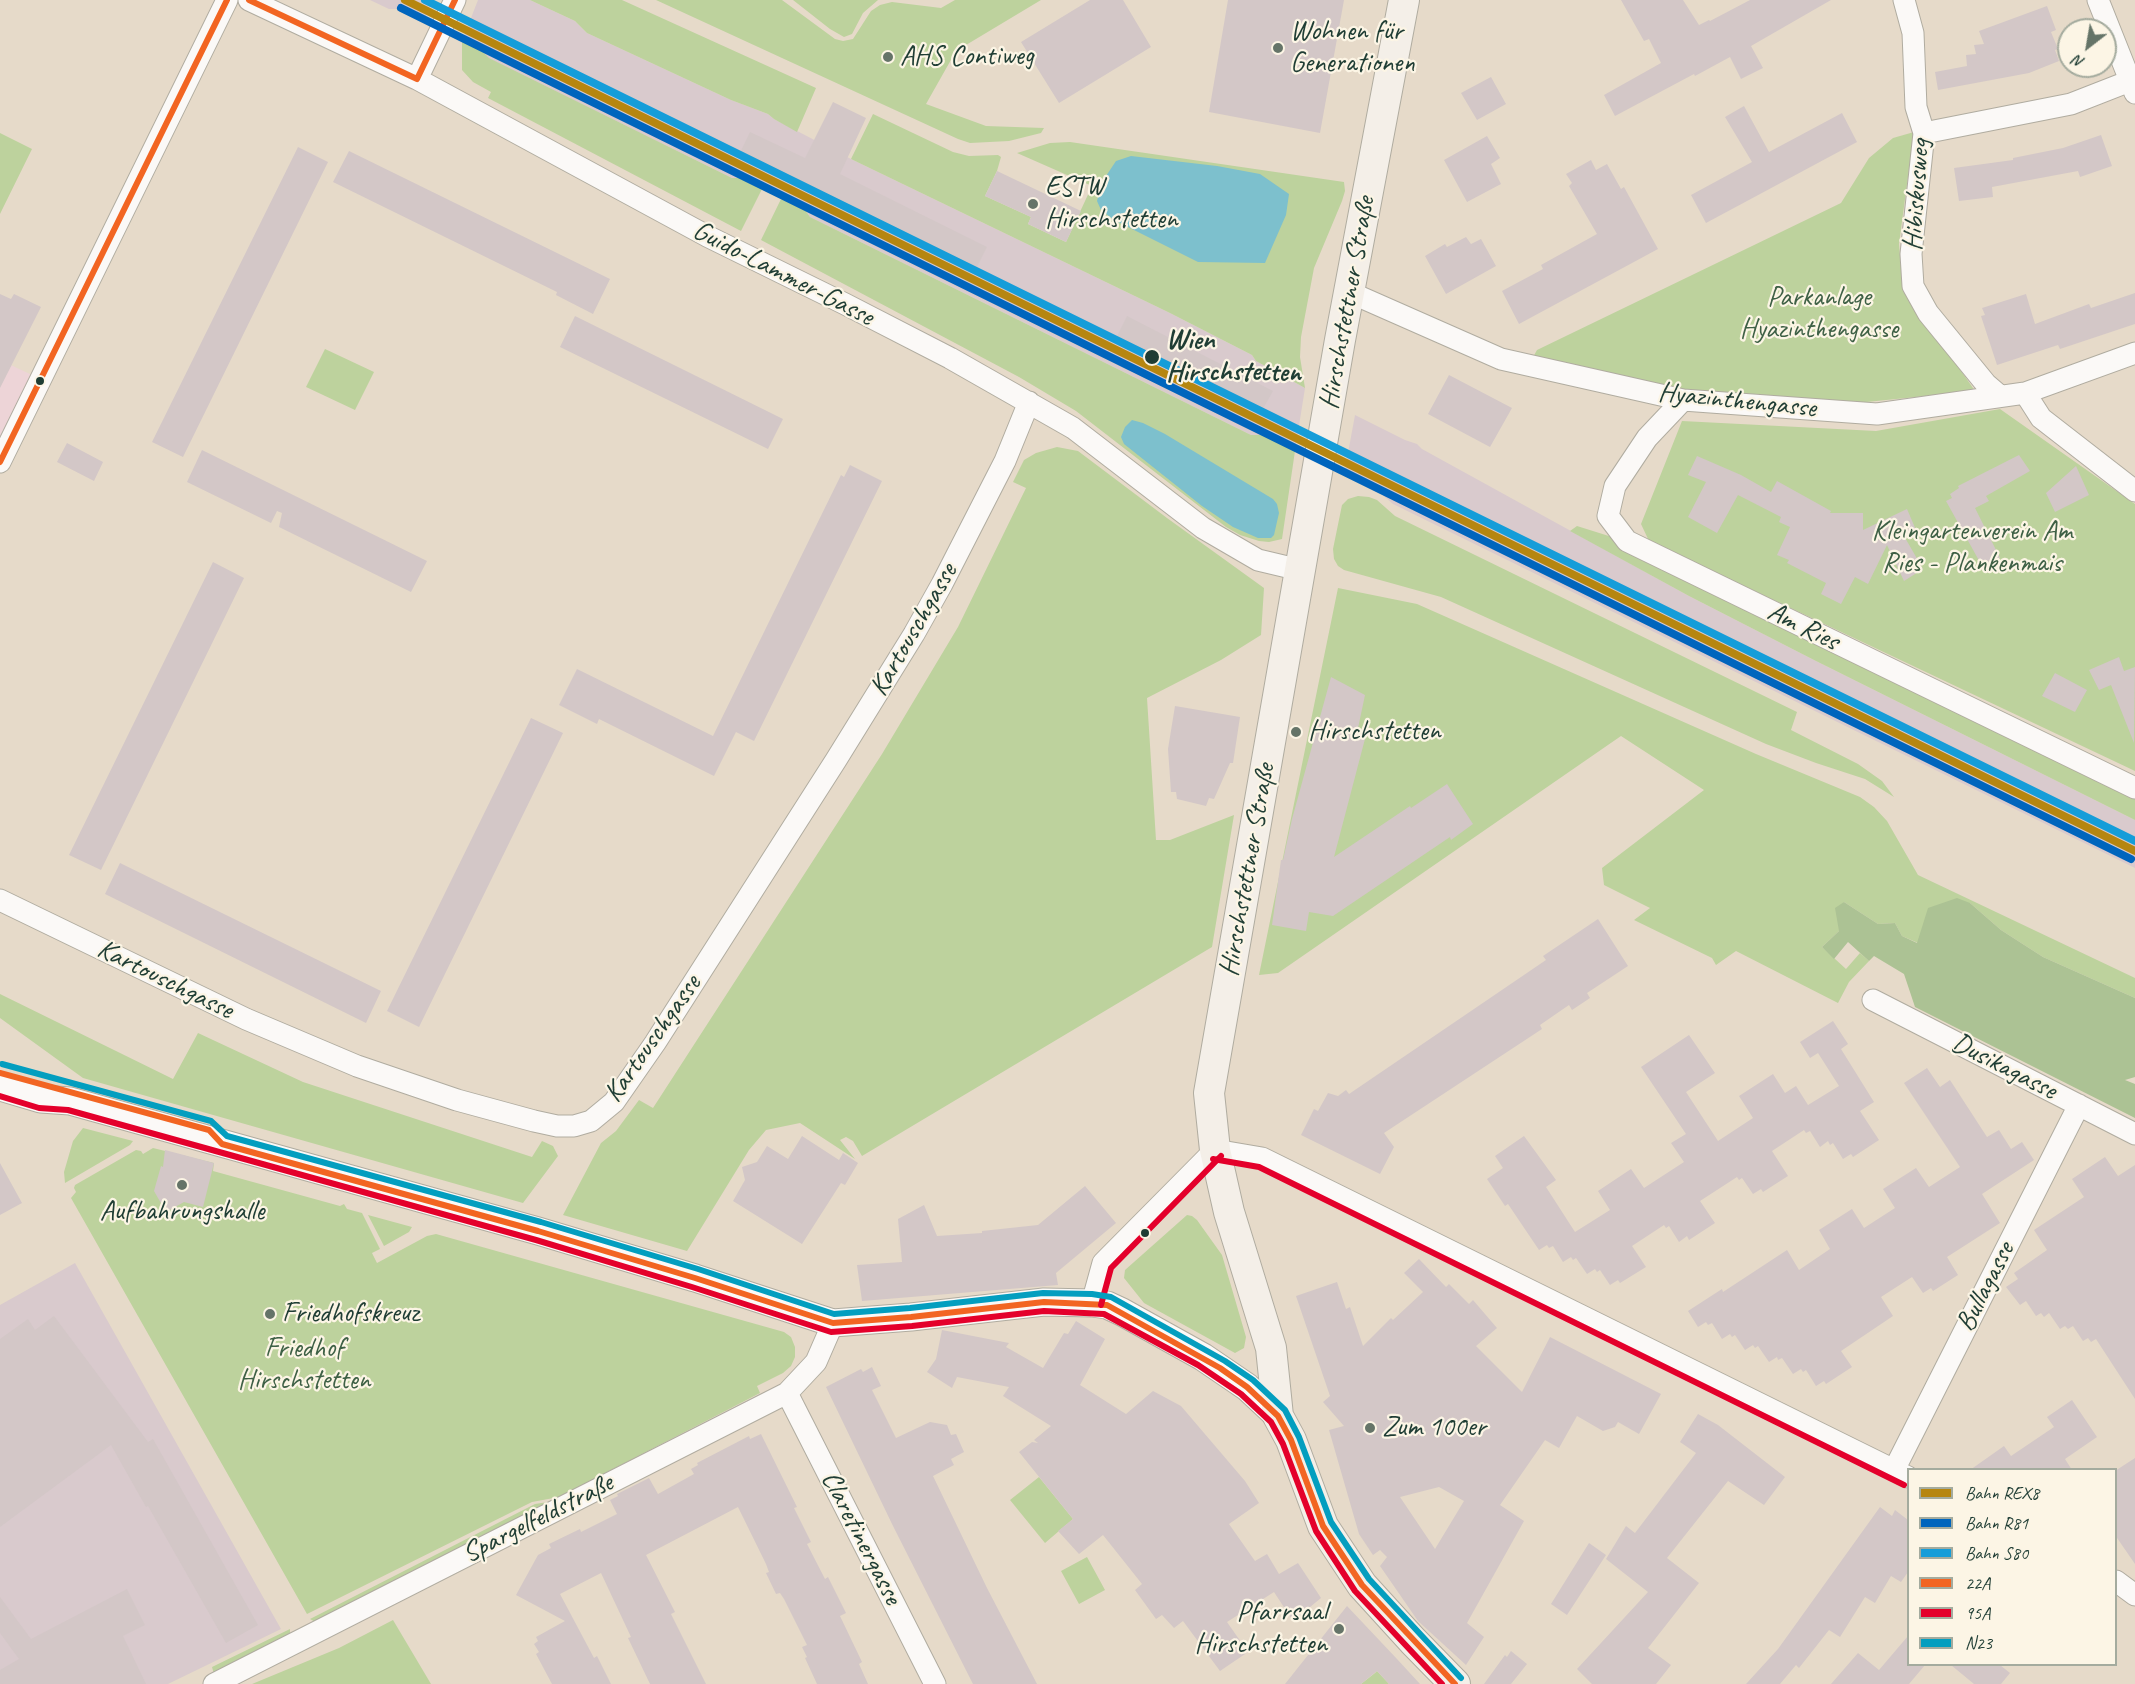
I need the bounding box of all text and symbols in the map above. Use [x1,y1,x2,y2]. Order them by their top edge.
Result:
place label: Wohnen für Generationen [1290,15,1415,81]
north arrow [2057,18,2117,78]
place label: AHS Contiweg [900,40,1034,74]
marker: Wohnen für Generationen [1271,41,1285,55]
marker: AHS Contiweg [881,50,895,64]
text: N [2069,51,2088,73]
street label: Hibiskusweg [1896,138,1938,252]
place label: ESTW Hirschstetten [1045,171,1177,237]
street label: Hirschstettner Straße [1313,194,1383,412]
marker: ESTW Hirschstetten [1026,197,1040,211]
street label: Guido-Lammer-Gasse [687,214,879,334]
park label: Parkanlage Hyazinthengasse [1740,281,1898,347]
place label: Wien Hirschstetten [1166,324,1301,390]
marker: Wien Hirschstetten [1143,348,1161,366]
unlabelled marker [34,375,46,387]
street label: Hyazinthengasse [1657,376,1817,426]
park label: Kleingartenverein Am Ries - Plankenmais [1872,515,2072,581]
street label: Kartouschgasse [863,558,965,702]
street label: Am Ries [1762,595,1844,659]
place label: Hirschstetten [1308,715,1440,749]
marker: Hirschstetten [1289,725,1303,739]
street label: Hirschstettner Straße [1213,761,1283,979]
street label: Kartouschgasse [91,933,239,1027]
street label: Kartouschgasse [597,969,709,1109]
street label: Dusikagasse [1946,1026,2062,1108]
marker: Aufbahrungshalle [175,1178,189,1192]
place label: Aufbahrungshalle [100,1195,264,1229]
unlabelled marker [1139,1227,1151,1239]
street label: Bullagasse [1949,1237,2023,1337]
place label: Friedhofskreuz [282,1297,419,1331]
marker: Friedhofskreuz [263,1307,277,1321]
park label: Friedhof Hirschstetten [238,1332,370,1398]
place label: Zum 100er [1382,1411,1486,1445]
marker: Zum 100er [1363,1421,1377,1435]
street label: Claretinergasse [813,1466,909,1610]
street label: Spargelfeldstraße [457,1467,619,1571]
legend [1907,1468,2117,1666]
text: Bahn REX8 [1965,1482,2039,1504]
text: Bahn R81 [1965,1512,2028,1534]
text: Bahn S80 [1965,1542,2028,1564]
text: 22A [1965,1572,1990,1594]
place label: Pfarrsaal Hirschstetten [1195,1596,1327,1662]
text: 95A [1965,1602,1990,1624]
marker: Pfarrsaal Hirschstetten [1332,1622,1346,1636]
text: N23 [1965,1632,1992,1654]

